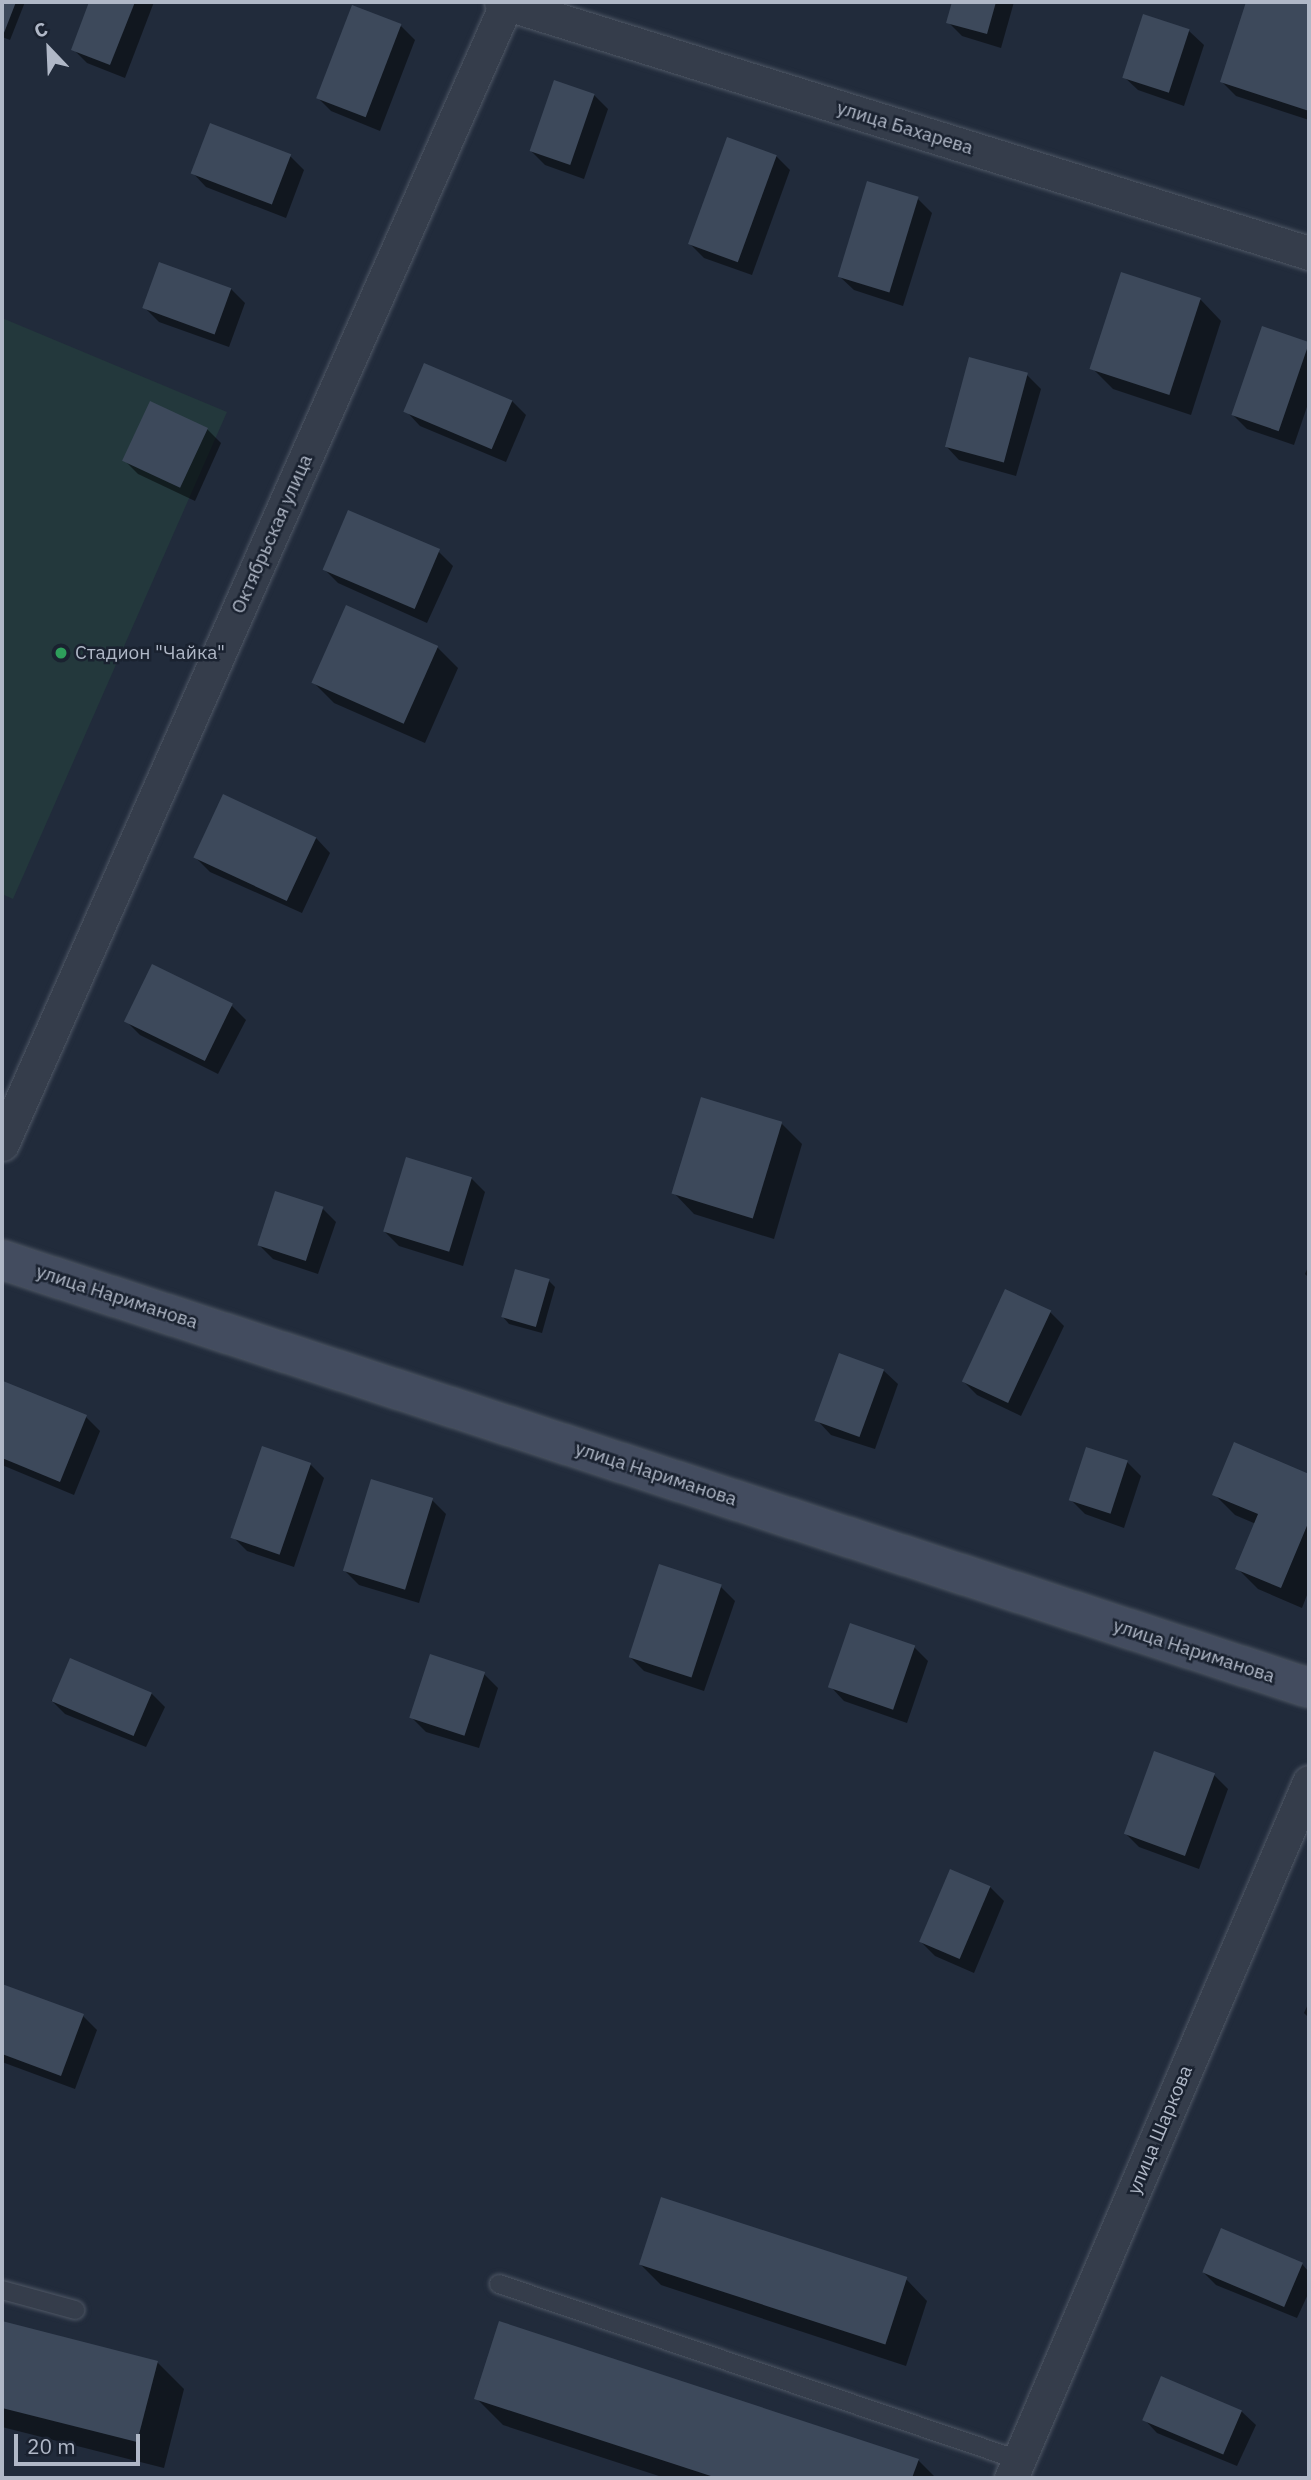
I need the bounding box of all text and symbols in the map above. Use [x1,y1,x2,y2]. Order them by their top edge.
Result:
north arrow [14,14,84,84]
text: С [30,16,51,43]
street label: улица Бахарева [834,96,976,160]
street label: Октябрьская улица [227,451,317,617]
place label: Стадион "Чайка" [75,642,225,664]
marker: Стадион "Чайка" [53,645,69,661]
street label: улица Нариманова [33,1260,201,1334]
street label: улица Нариманова [572,1437,740,1511]
street label: улица Нариманова [1110,1614,1278,1688]
street label: улица Шаркова [1123,2062,1197,2198]
scale bar [18,2420,144,2464]
text: 20 m [27,2432,76,2460]

